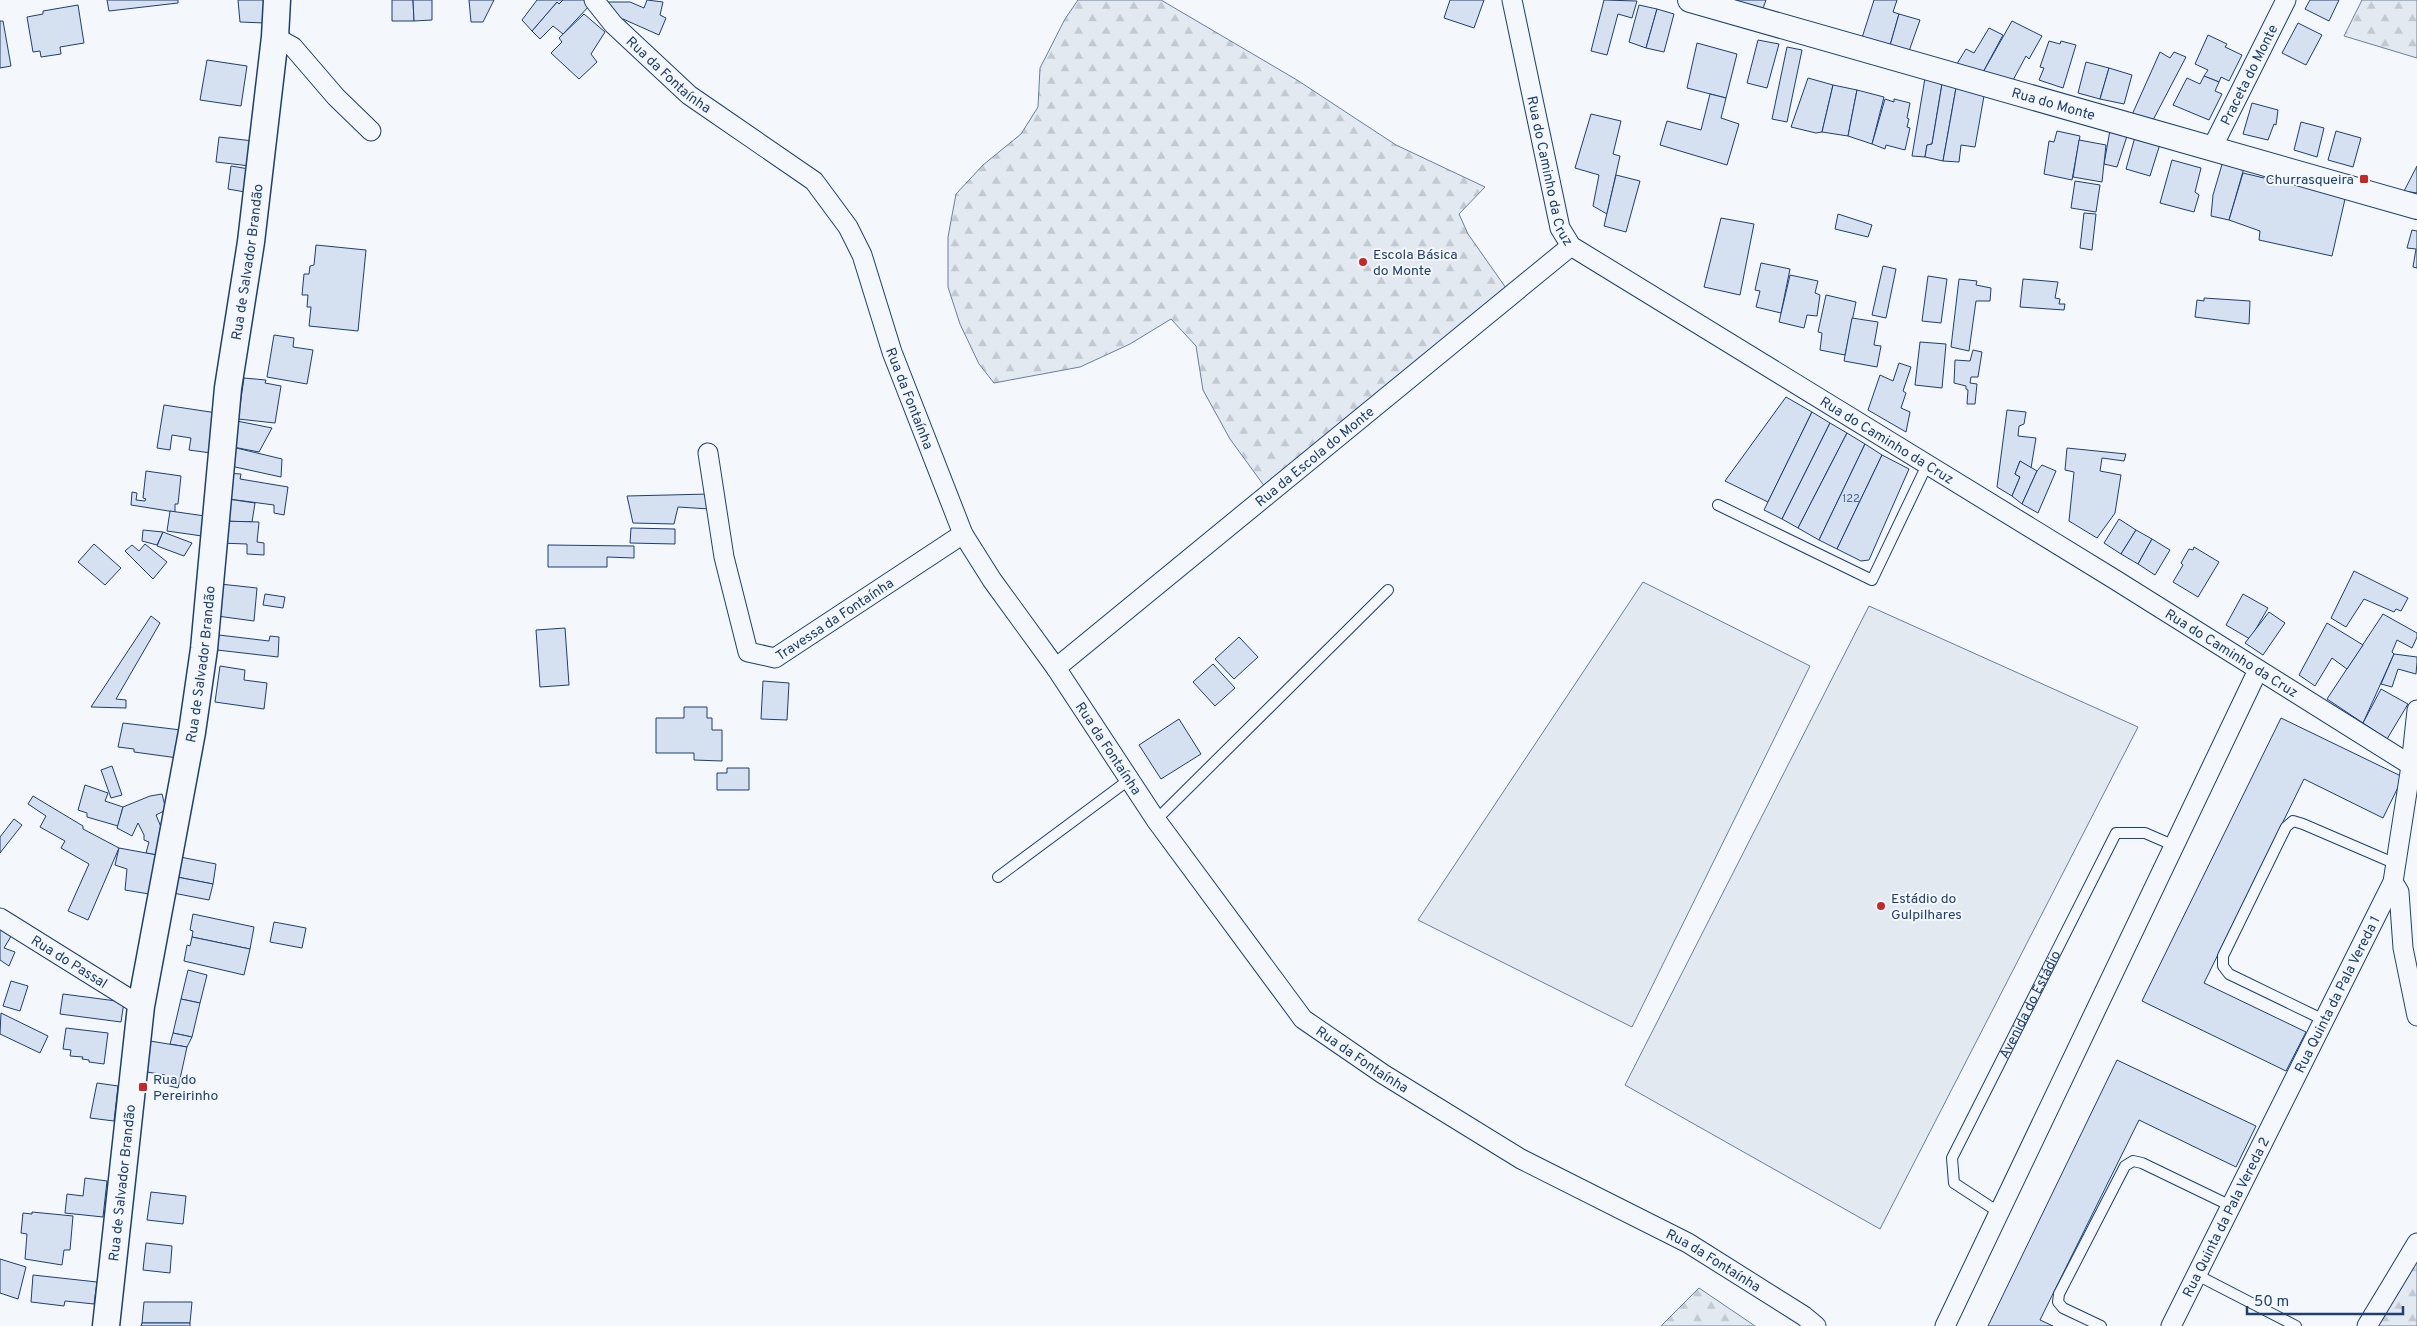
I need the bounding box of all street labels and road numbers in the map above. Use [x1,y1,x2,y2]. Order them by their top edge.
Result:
street label: Praceta do Monte [2218,22,2282,128]
street label: Rua da Fontaínha [622,34,714,118]
street label: Rua do Monte [2009,85,2097,125]
street label: Rua do Caminho da Cruz [1522,95,1576,249]
street label: Rua de Salvador Brandão [229,183,268,342]
street label: Rua da Fontaínha [881,345,936,452]
street label: Rua do Caminho da Cruz [1816,394,1956,489]
street label: Rua da Escola do Monte [1252,404,1378,511]
street label: Travessa da Fontaínha [773,575,897,665]
street label: Rua de Salvador Brandão [183,585,220,744]
street label: Rua do Caminho da Cruz [2161,606,2301,702]
street label: Rua da Fontaínha [1071,699,1144,799]
street label: Rua Quinta da Pala Vereda 1 [2292,913,2385,1076]
street label: Rua do Passal [27,933,110,993]
street label: Avenida do Estádio [1996,948,2065,1062]
street label: Rua da Fontaínha [1312,1023,1411,1097]
street label: Rua de Salvador Brandão [106,1103,140,1262]
street label: Rua Quinta da Pala Vereda 2 [2180,1135,2274,1300]
street label: Rua da Fontaínha [1663,1226,1763,1296]

